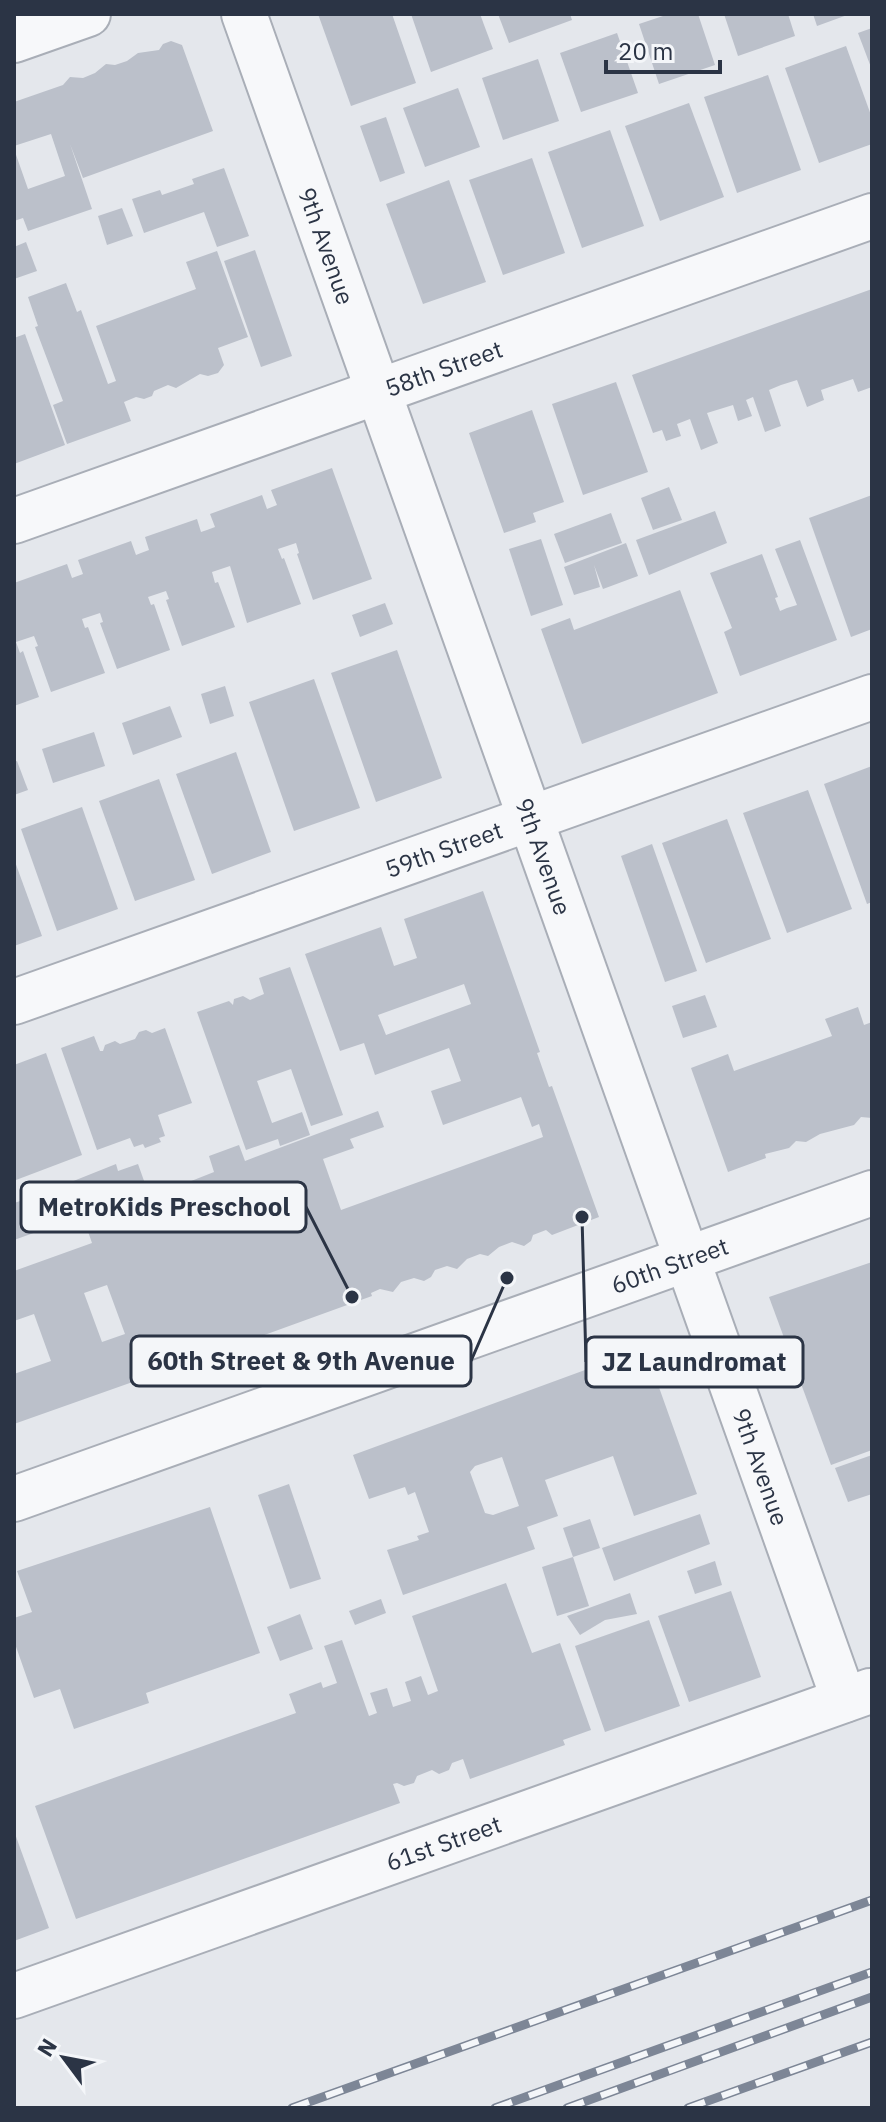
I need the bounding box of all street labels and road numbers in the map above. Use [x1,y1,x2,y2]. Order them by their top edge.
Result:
street label: 9th Avenue [291,183,362,309]
street label: 58th Street [381,333,507,404]
street label: 9th Avenue [508,793,579,919]
street label: 59th Street [381,814,507,885]
street label: 60th Street [607,1230,733,1301]
street label: 9th Avenue [725,1404,797,1530]
street label: 61st Street [381,1808,506,1878]

